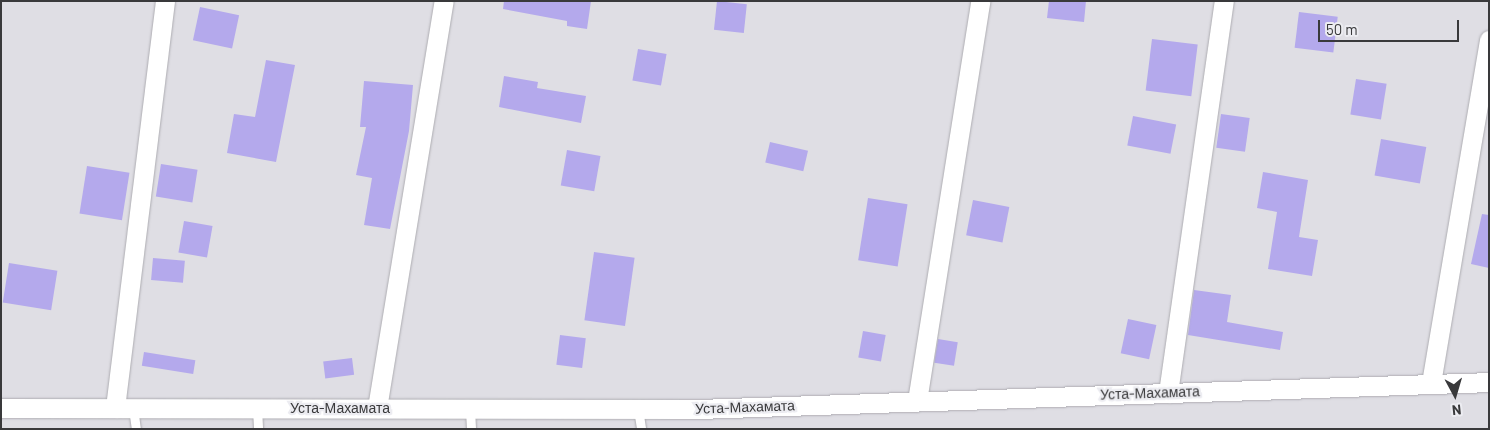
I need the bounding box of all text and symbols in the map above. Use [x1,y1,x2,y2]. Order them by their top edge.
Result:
scale bar [1320,10,1461,42]
text: 50 m [1326,20,1358,38]
north arrow [1430,370,1480,420]
street label: Уста-Махамата [1100,383,1200,403]
street label: Уста-Махамата [695,397,795,417]
street label: Уста-Махамата [290,400,390,416]
text: N [1451,401,1462,419]

